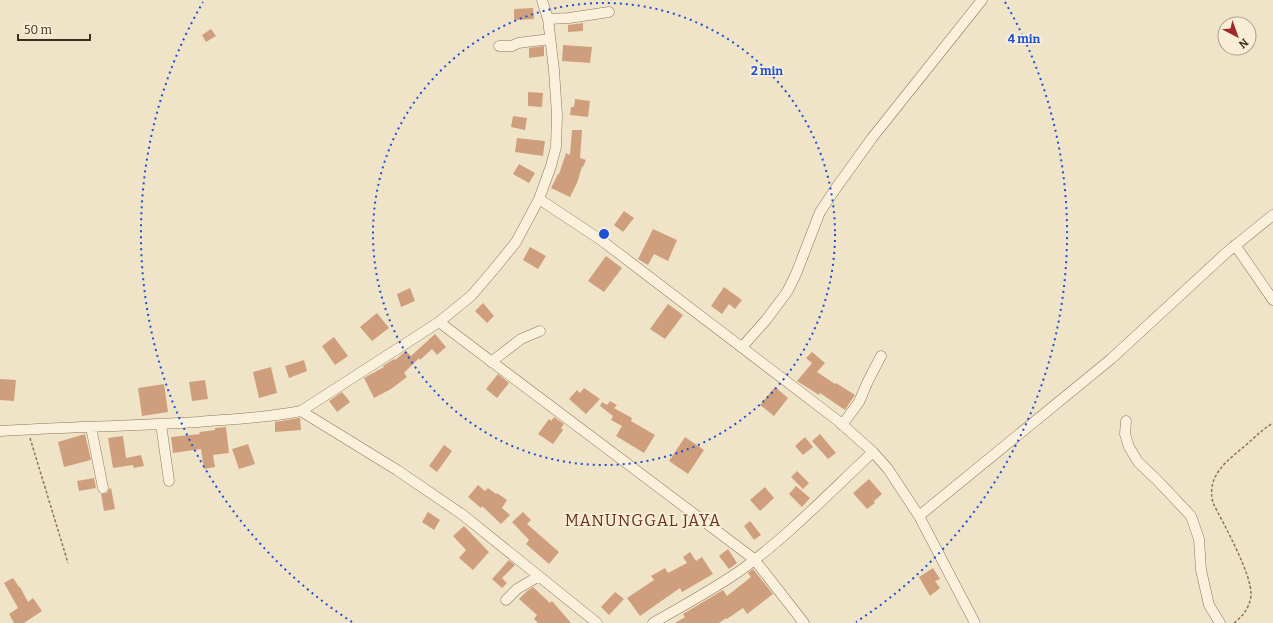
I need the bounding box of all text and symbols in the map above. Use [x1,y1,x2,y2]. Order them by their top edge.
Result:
scale bar [18,16,90,42]
north arrow [1217,16,1257,56]
text: 50 m [24,23,53,37]
text: 4 min [1008,32,1040,46]
text: N [1235,35,1251,51]
text: 2 min [751,64,783,78]
centre of rings [597,227,611,241]
district label: MANUNGGAL JAYA [565,511,721,530]

